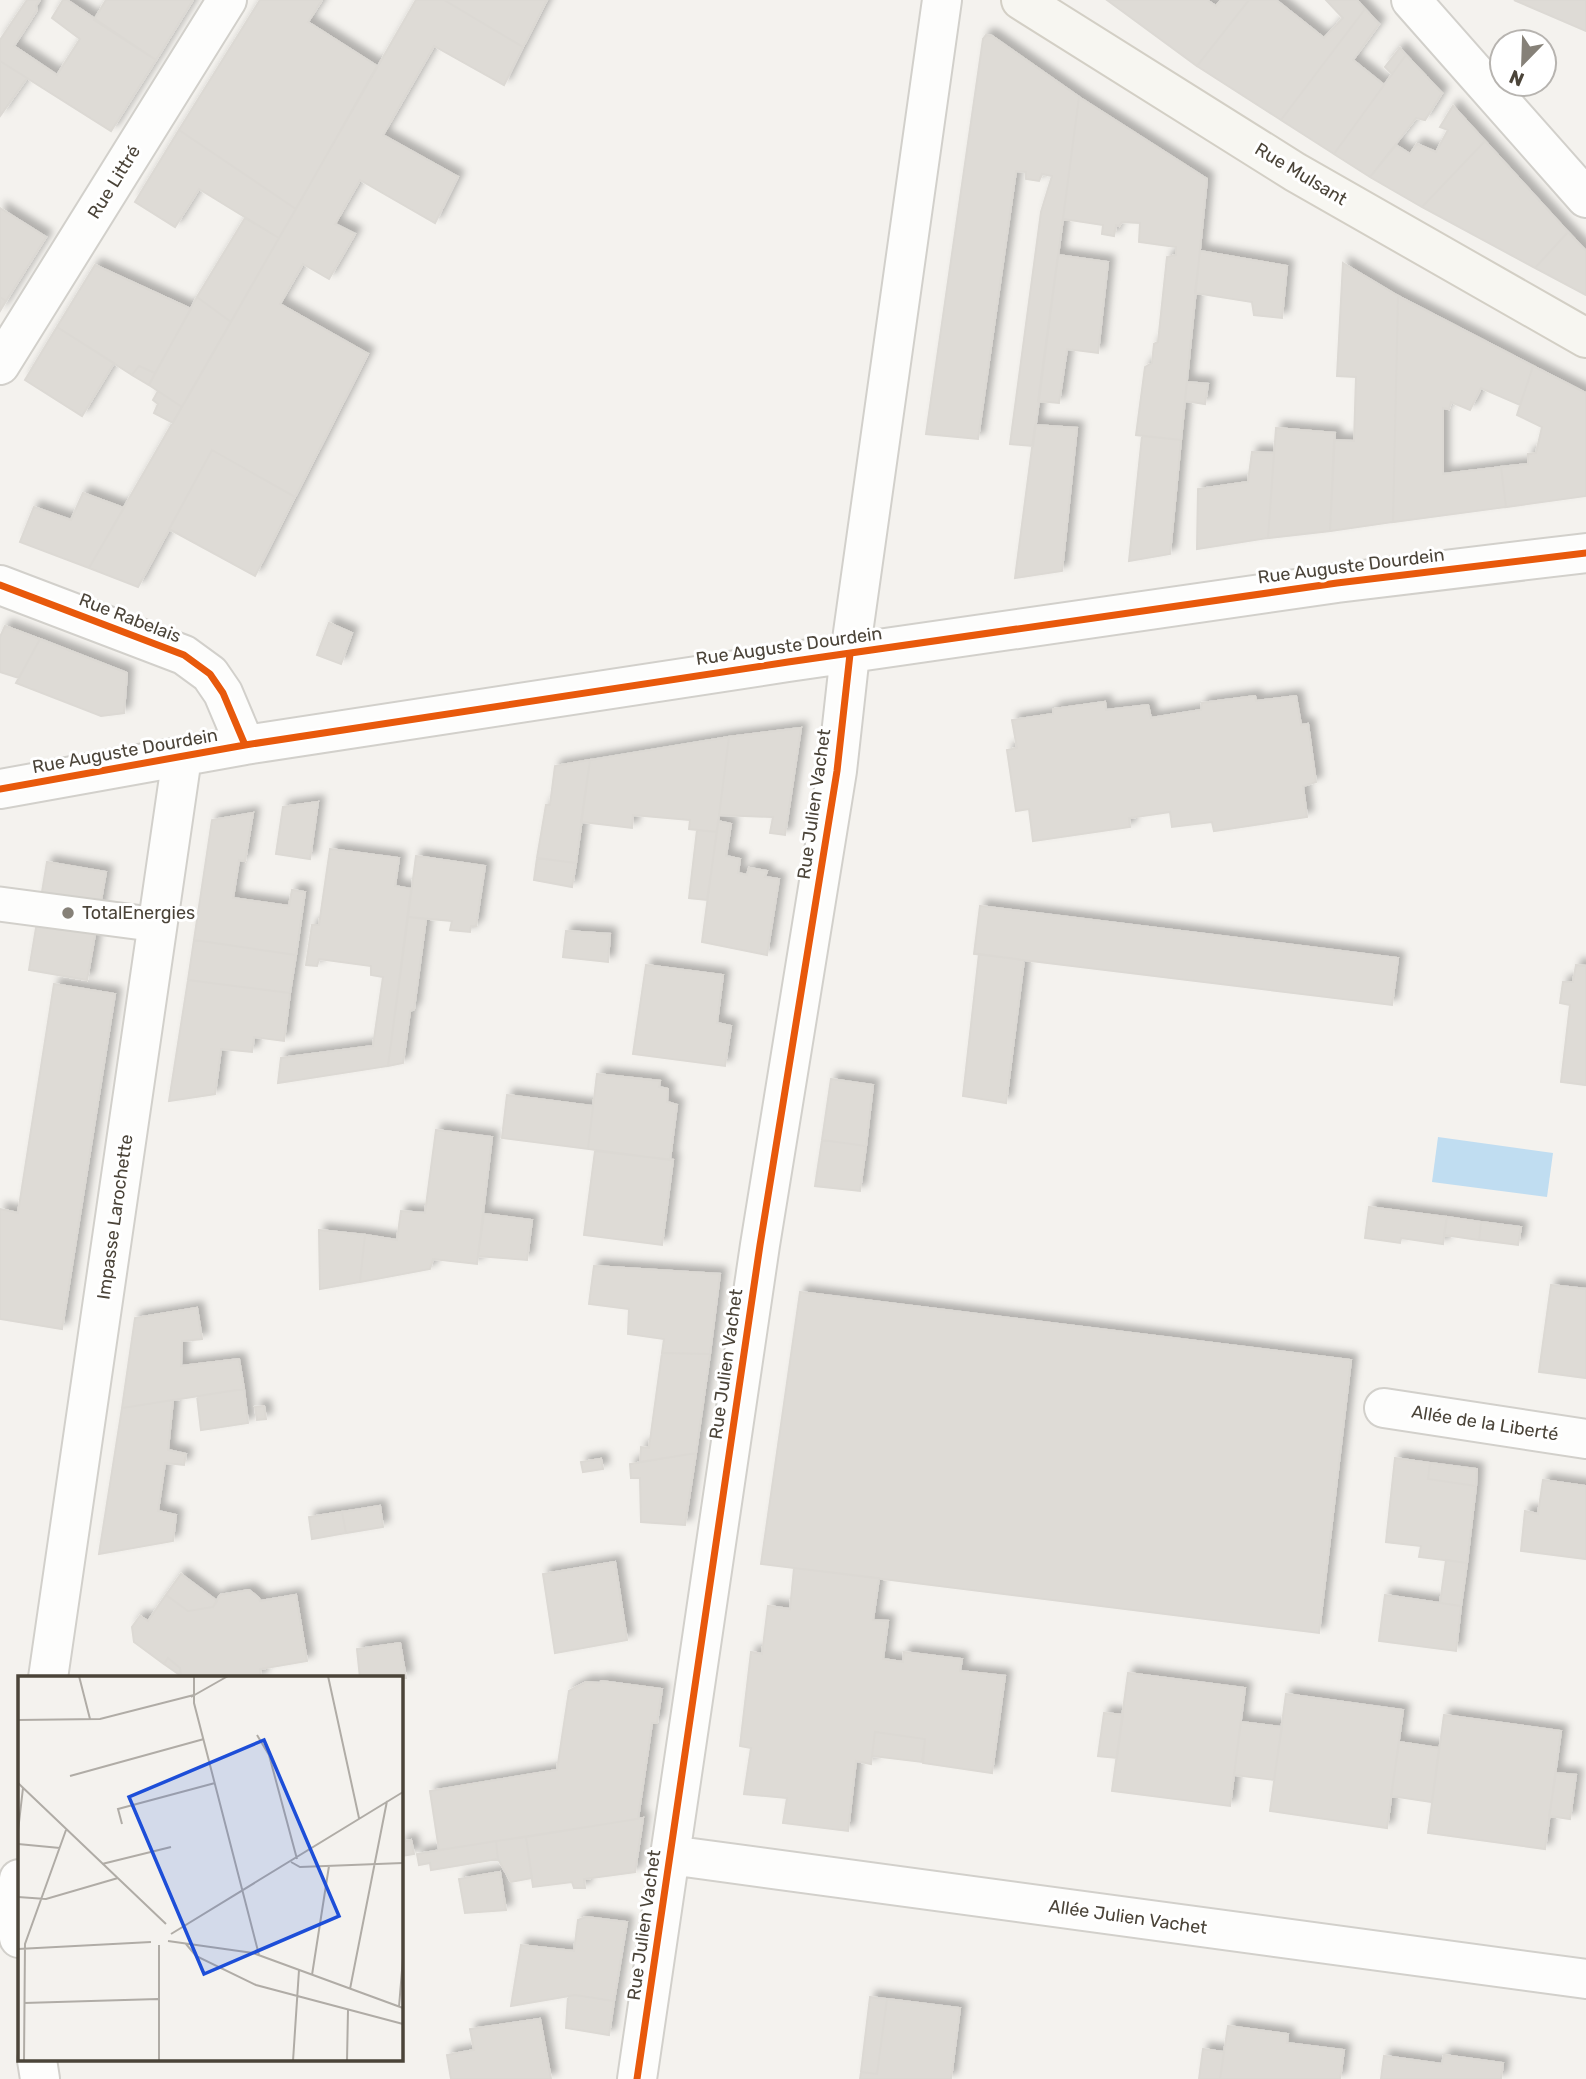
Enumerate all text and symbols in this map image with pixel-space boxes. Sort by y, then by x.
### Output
north arrow [1488,28,1558,98]
text: N [1506,65,1527,91]
street label: Rue Mulsant [1251,138,1351,210]
street label: Rue Littré [83,141,145,223]
street label: Rue Auguste Dourdein [1256,544,1446,588]
street label: Rue Rabelais [76,588,184,648]
street label: Rue Auguste Dourdein [694,622,884,670]
street label: Rue Auguste Dourdein [31,724,219,778]
street label: Rue Julien Vachet [793,727,835,881]
place label: TotalEnergies [82,902,195,924]
marker: TotalEnergies [60,905,76,921]
street label: Impasse Larochette [93,1133,137,1301]
street label: Rue Julien Vachet [705,1287,747,1441]
street label: Allée de la Liberté [1410,1401,1560,1445]
inset map [18,1676,402,2062]
street label: Rue Julien Vachet [623,1848,665,2002]
street label: Allée Julien Vachet [1047,1895,1209,1939]

